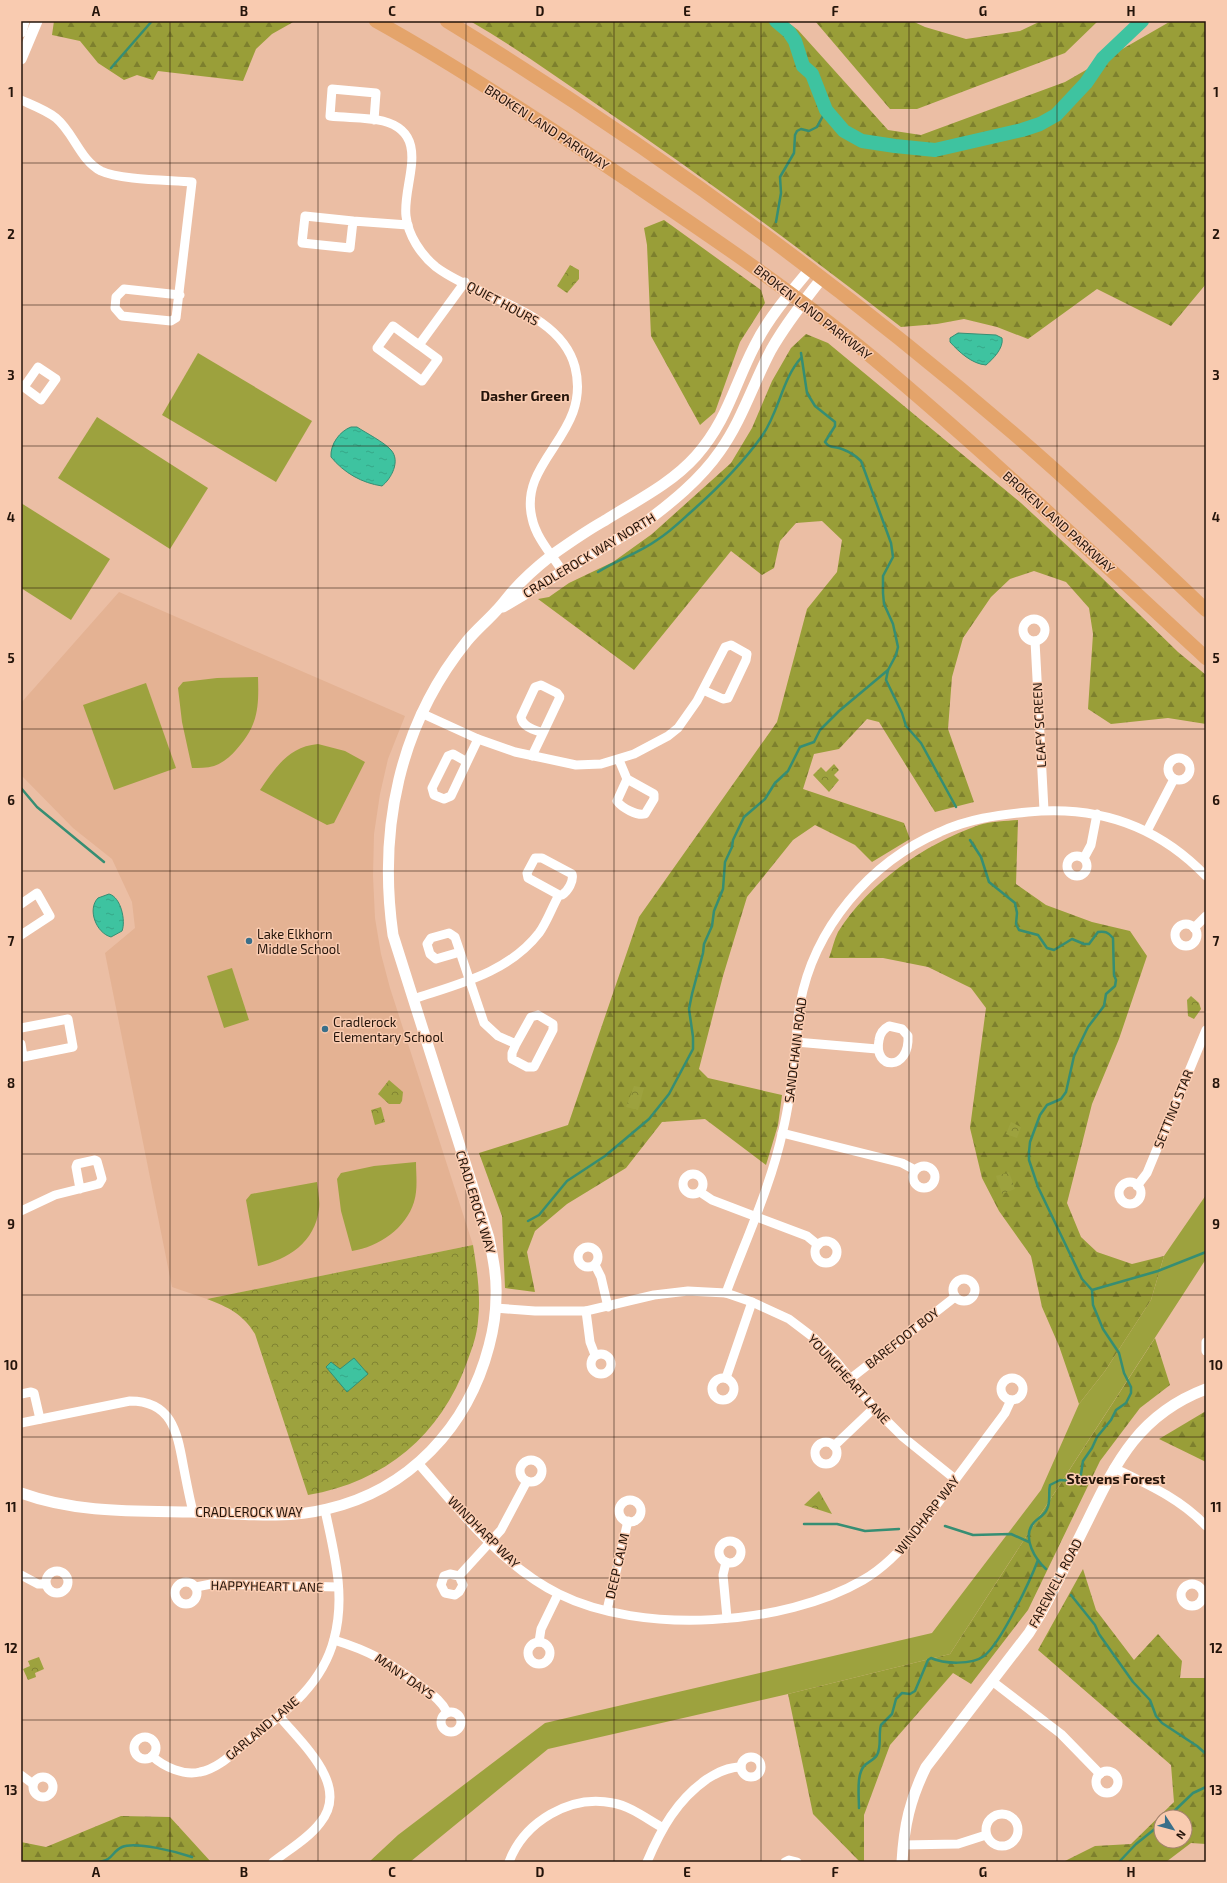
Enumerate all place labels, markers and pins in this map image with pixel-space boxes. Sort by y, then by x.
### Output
place label: Lake Elkhorn Middle School [257,926,340,957]
marker: Lake Elkhorn Middle School [244,936,254,946]
place label: Cradlerock Elementary School [333,1014,444,1045]
marker: Cradlerock Elementary School [320,1024,330,1034]

